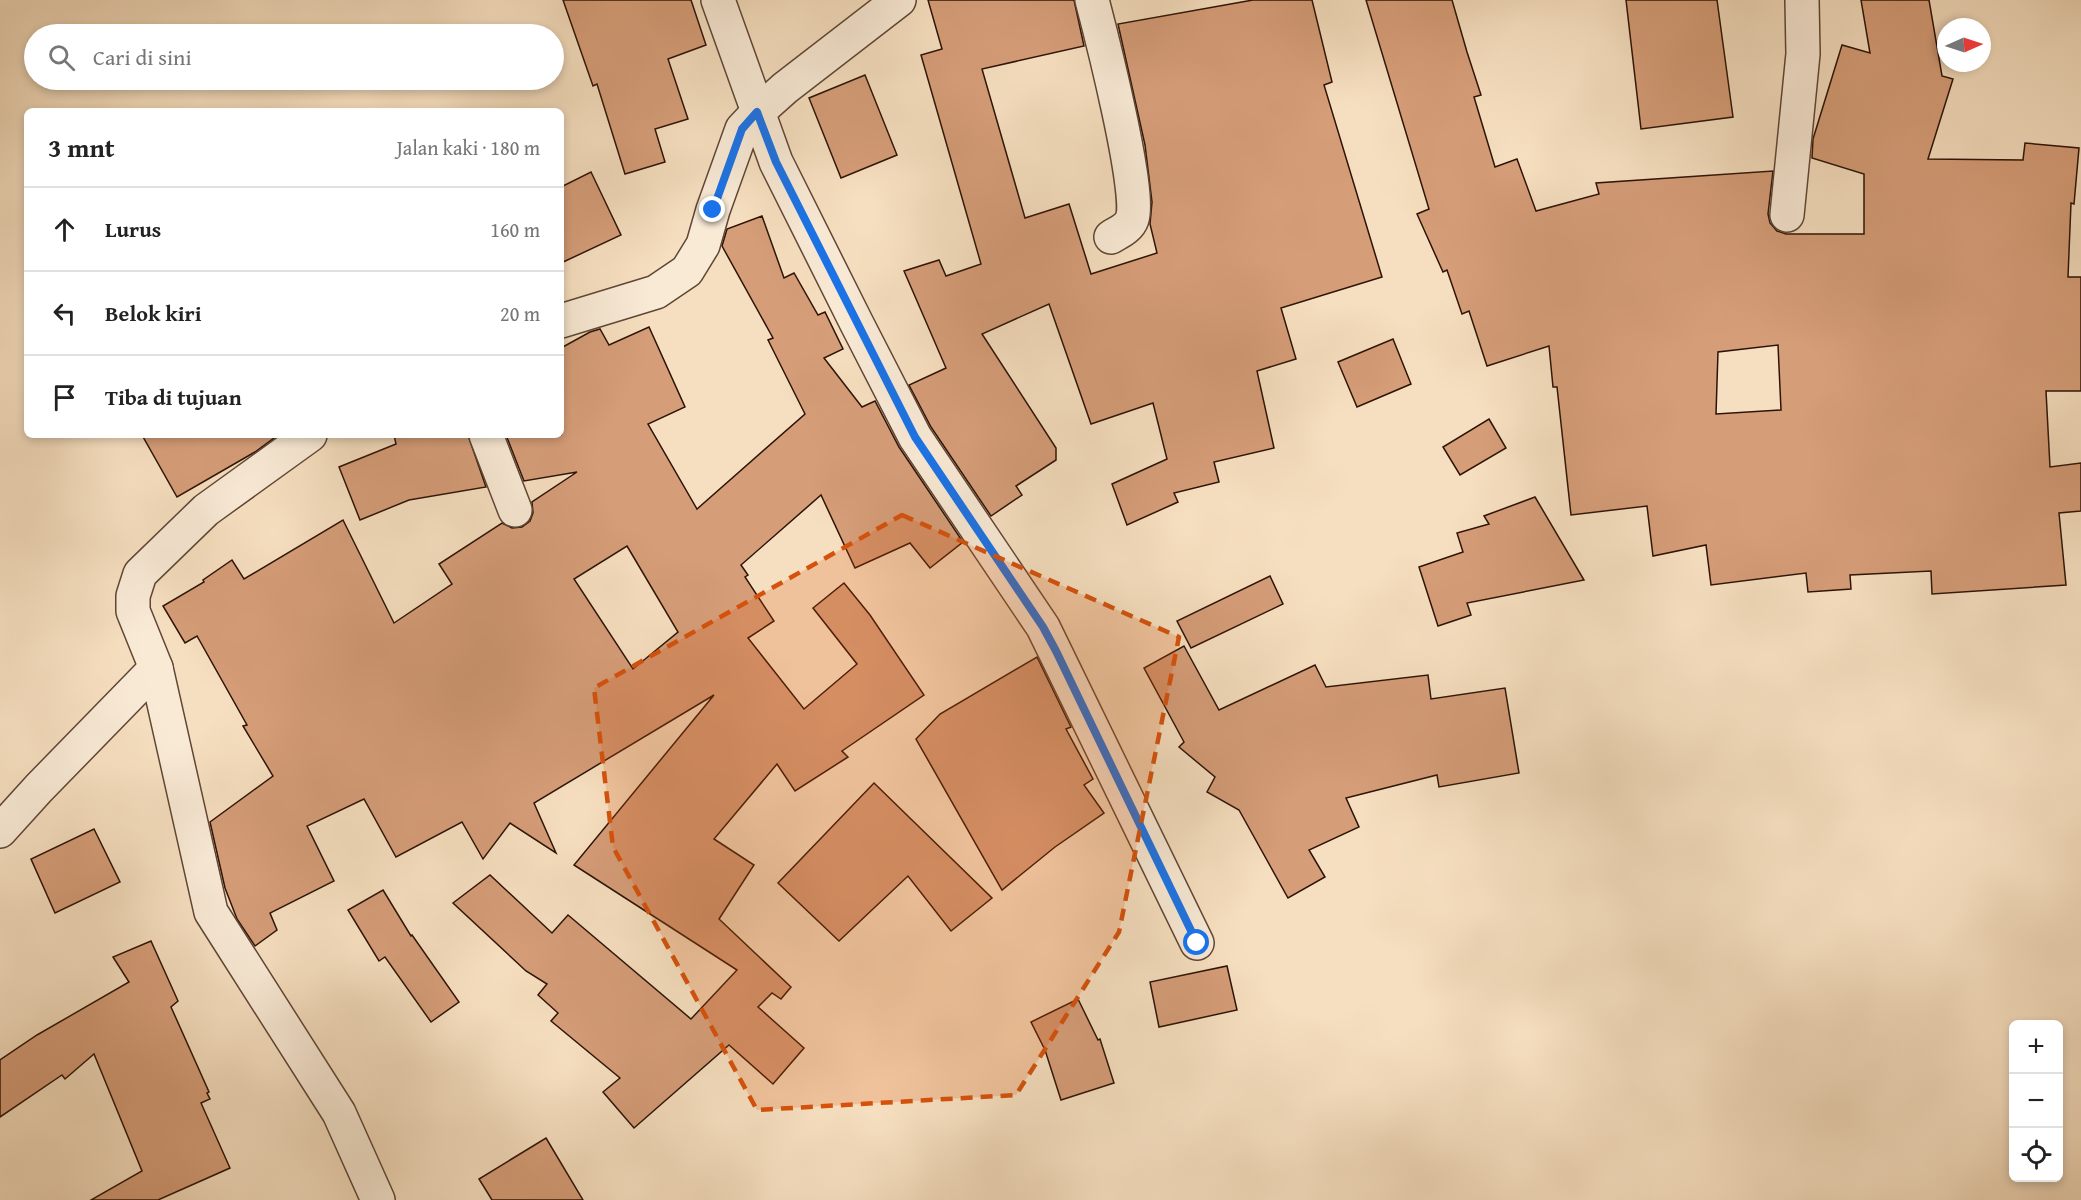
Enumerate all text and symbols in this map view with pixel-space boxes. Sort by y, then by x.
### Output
north arrow [1937,18,1991,72]
search box [24,24,564,90]
icon: search [45,41,78,74]
text: Cari di sini [93,41,192,73]
text: 3 mnt [48,128,115,167]
text: Jalan kaki · 180 m [396,133,540,162]
route end [699,196,725,222]
icon: ahead [48,213,81,246]
text: Lurus [105,213,161,245]
text: 160 m [490,215,540,244]
icon: left [48,297,81,330]
text: Belok kiri [105,297,202,329]
text: 20 m [500,299,540,328]
icon: arrive [48,381,81,414]
text: Tiba di tujuan [105,381,242,413]
route start [1183,929,1209,955]
map controls [2009,1020,2063,1182]
button: + [2009,1020,2063,1074]
button: − [2009,1074,2063,1128]
button: locate [2009,1128,2063,1182]

